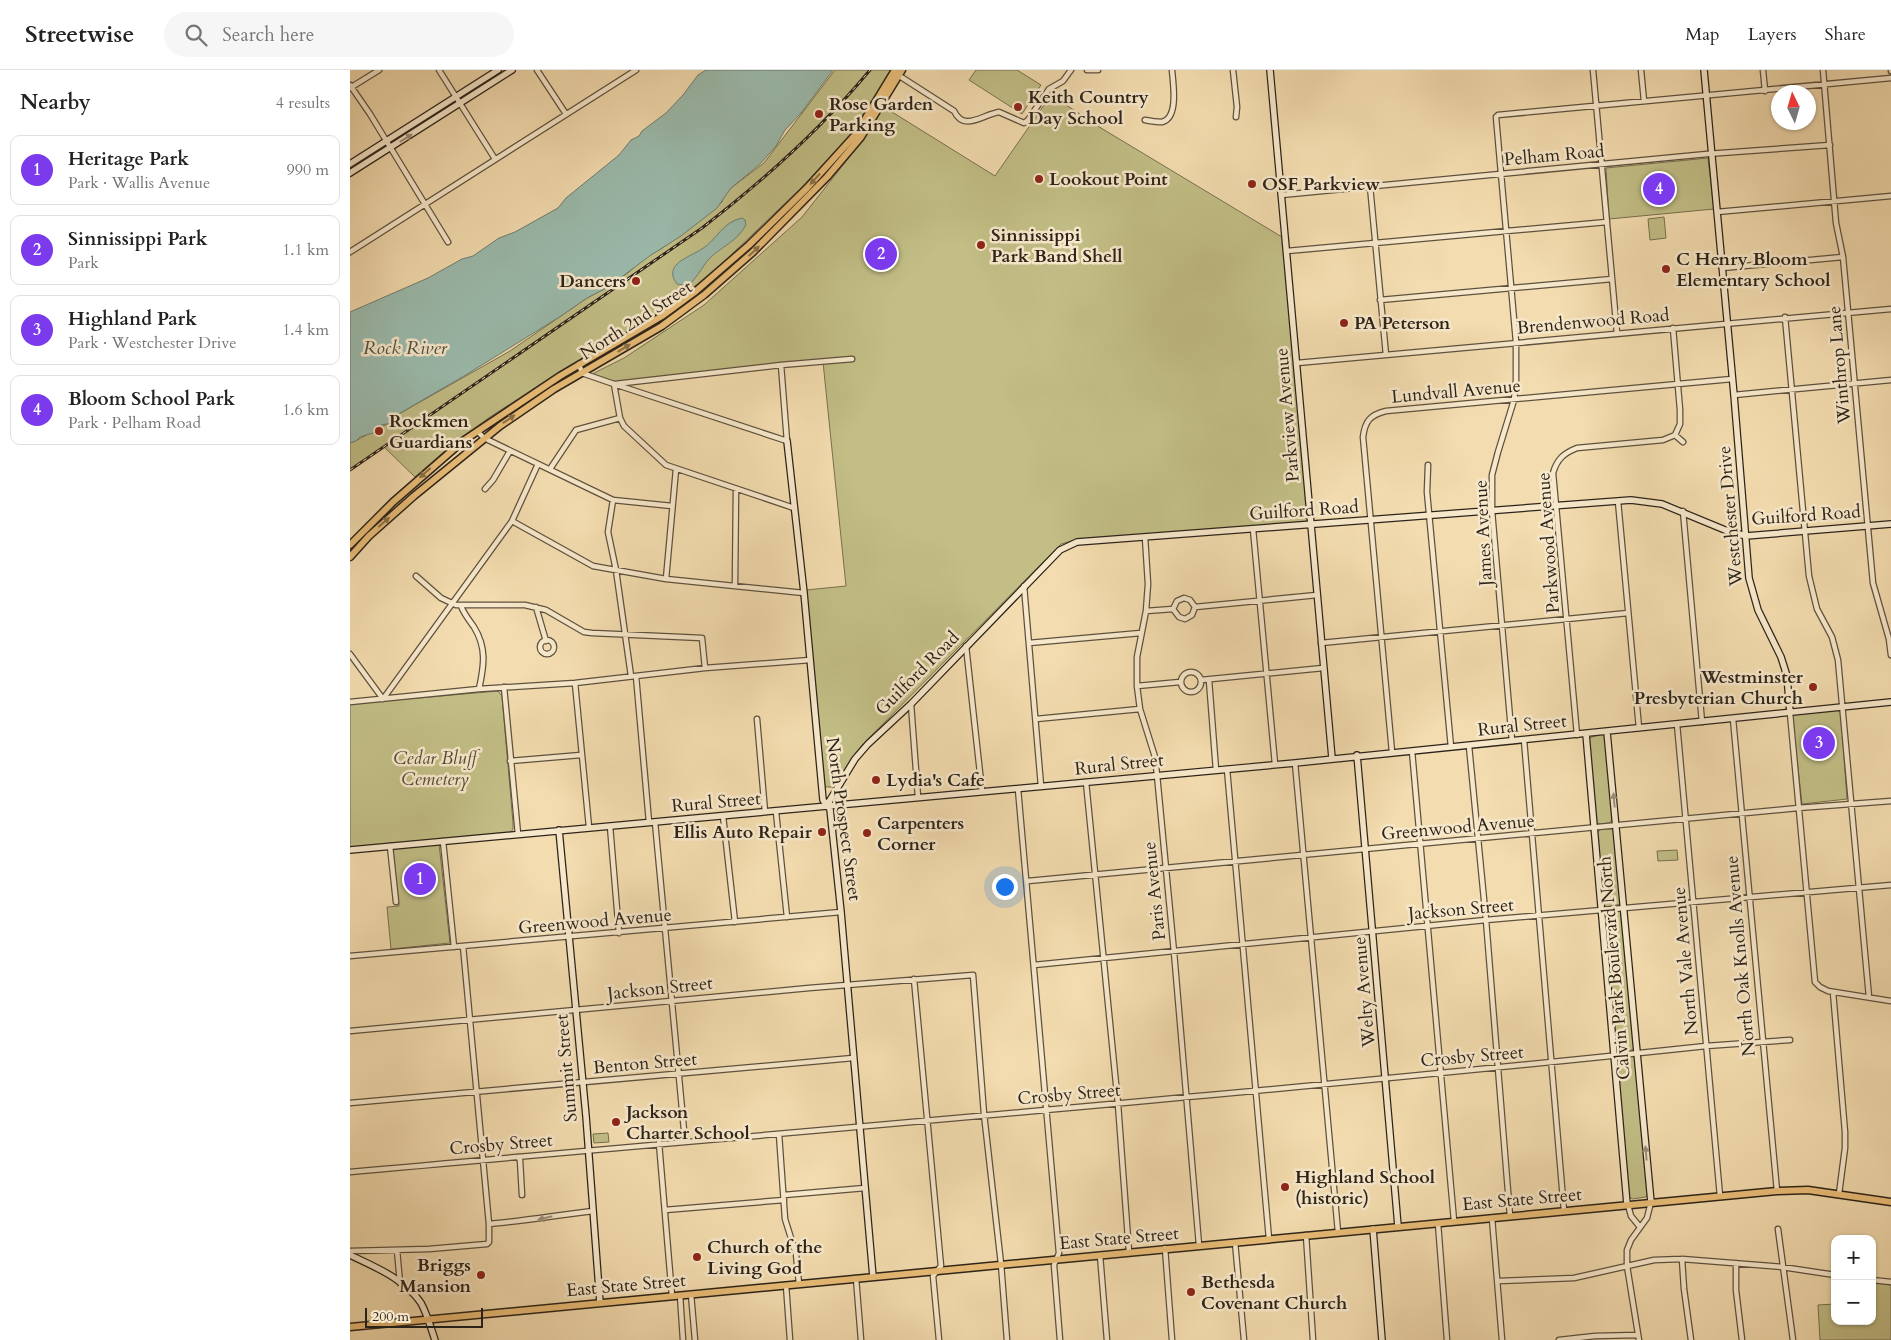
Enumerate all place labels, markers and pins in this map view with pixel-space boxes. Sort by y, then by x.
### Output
place label: Keith Country Day School [1028,85,1150,131]
place label: Rose Garden Parking [829,92,934,138]
marker: Keith Country Day School [1012,101,1024,113]
marker: Rose Garden Parking [813,108,825,120]
place label: Lookout Point [1049,167,1168,192]
pin: 4 [1643,170,1675,208]
place label: OSF Parkview [1262,172,1380,197]
marker: Lookout Point [1033,173,1045,185]
marker: OSF Parkview [1246,178,1258,190]
place label: Sinnissippi Park Band Shell [991,223,1123,269]
pin: 2 [865,235,897,273]
marker: Sinnissippi Park Band Shell [975,239,987,251]
place label: C Henry Bloom Elementary School [1676,247,1830,293]
marker: C Henry Bloom Elementary School [1660,263,1672,275]
place label: Dancers [559,269,626,294]
marker: Dancers [630,275,642,287]
place label: PA Peterson [1354,311,1451,336]
marker: PA Peterson [1338,317,1350,329]
place label: Rockmen Guardians [389,409,472,455]
marker: Rockmen Guardians [373,425,385,437]
place label: Westminster Presbyterian Church [1634,665,1804,711]
marker: Westminster Presbyterian Church [1807,681,1819,693]
pin: 3 [1803,724,1835,762]
place label: Lydia's Cafe [886,768,985,793]
marker: Lydia's Cafe [870,774,882,786]
place label: Carpenters Corner [877,811,964,857]
place label: Ellis Auto Repair [673,820,813,845]
marker: Ellis Auto Repair [816,826,828,838]
marker: Carpenters Corner [861,827,873,839]
pin: 1 [404,860,436,898]
place label: Jackson Charter School [623,1100,750,1146]
marker: Jackson Charter School [610,1116,622,1128]
place label: Highland School (historic) [1295,1165,1435,1211]
marker: Highland School (historic) [1279,1181,1291,1193]
place label: Church of the Living God [707,1235,822,1281]
marker: Church of the Living God [691,1251,703,1263]
place label: Briggs Mansion [399,1253,471,1299]
marker: Briggs Mansion [475,1269,487,1281]
place label: Bethesda Covenant Church [1201,1270,1347,1316]
marker: Bethesda Covenant Church [1185,1286,1197,1298]

